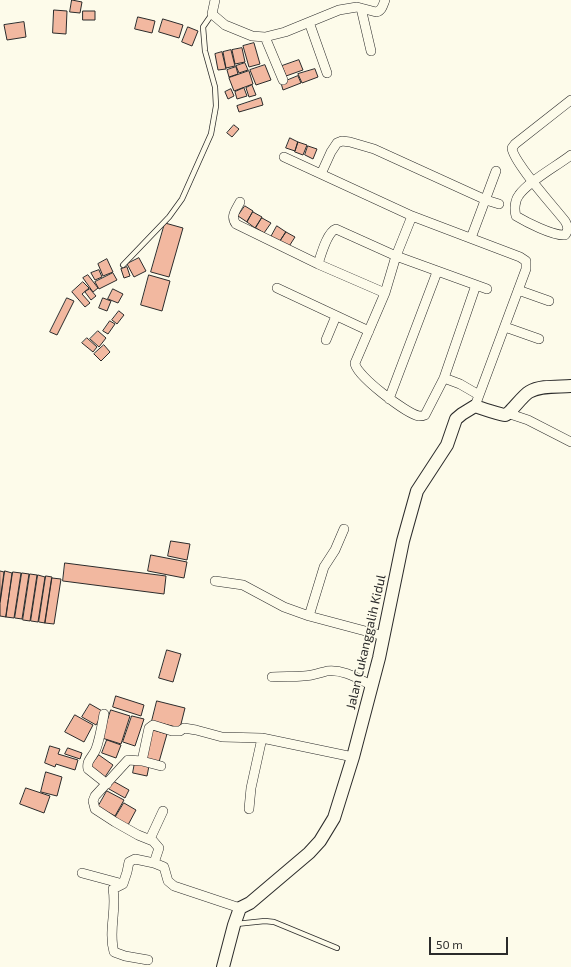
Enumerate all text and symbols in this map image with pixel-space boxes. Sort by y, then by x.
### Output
street label: Jalan Cukanggalih Kidul [343,573,389,711]
scale bar [431,929,510,955]
text: 50 m [436,937,463,951]

